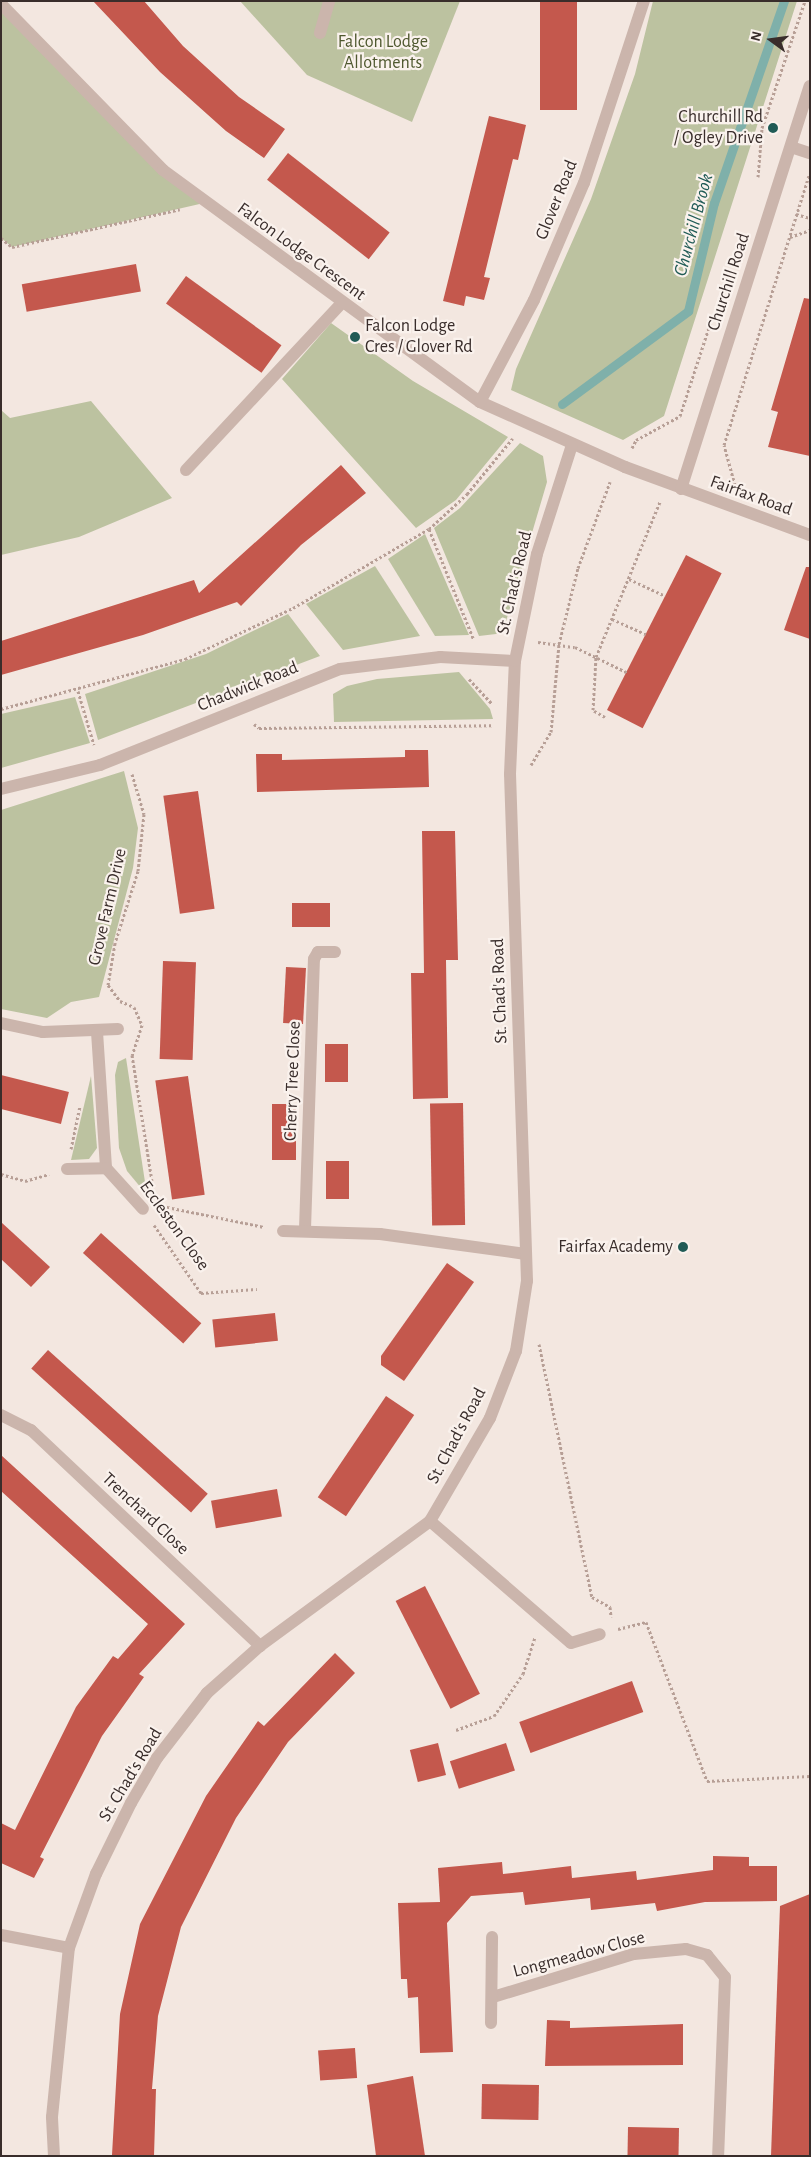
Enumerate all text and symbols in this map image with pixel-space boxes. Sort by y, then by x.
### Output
north arrow [746,15,796,65]
text: N [748,30,764,43]
park label: Falcon Lodge Allotments [338,32,428,74]
place label: Churchill Rd / Ogley Drive [674,107,763,150]
marker: Churchill Rd / Ogley Drive [767,122,779,134]
street label: Glover Road [531,157,583,243]
water label: Churchill Brook [669,171,719,279]
street label: Falcon Lodge Crescent [233,198,369,306]
street label: Churchill Road [703,230,755,334]
place label: Falcon Lodge Cres / Glover Rd [365,316,473,358]
marker: Falcon Lodge Cres / Glover Rd [349,331,361,343]
street label: Fairfax Road [707,471,795,521]
street label: St. Chad's Road [493,529,537,637]
street label: Chadwick Road [194,657,302,717]
street label: Grove Farm Drive [84,846,132,968]
street label: St. Chad's Road [487,938,513,1044]
street label: Cherry Tree Close [280,1021,306,1141]
street label: Eccleston Close [134,1177,214,1275]
place label: Fairfax Academy [558,1236,673,1258]
marker: Fairfax Academy [677,1241,689,1253]
street label: St. Chad's Road [423,1384,491,1488]
street label: Trenchard Close [97,1468,193,1560]
street label: St. Chad's Road [95,1724,167,1826]
street label: Longmeadow Close [511,1927,647,1983]

